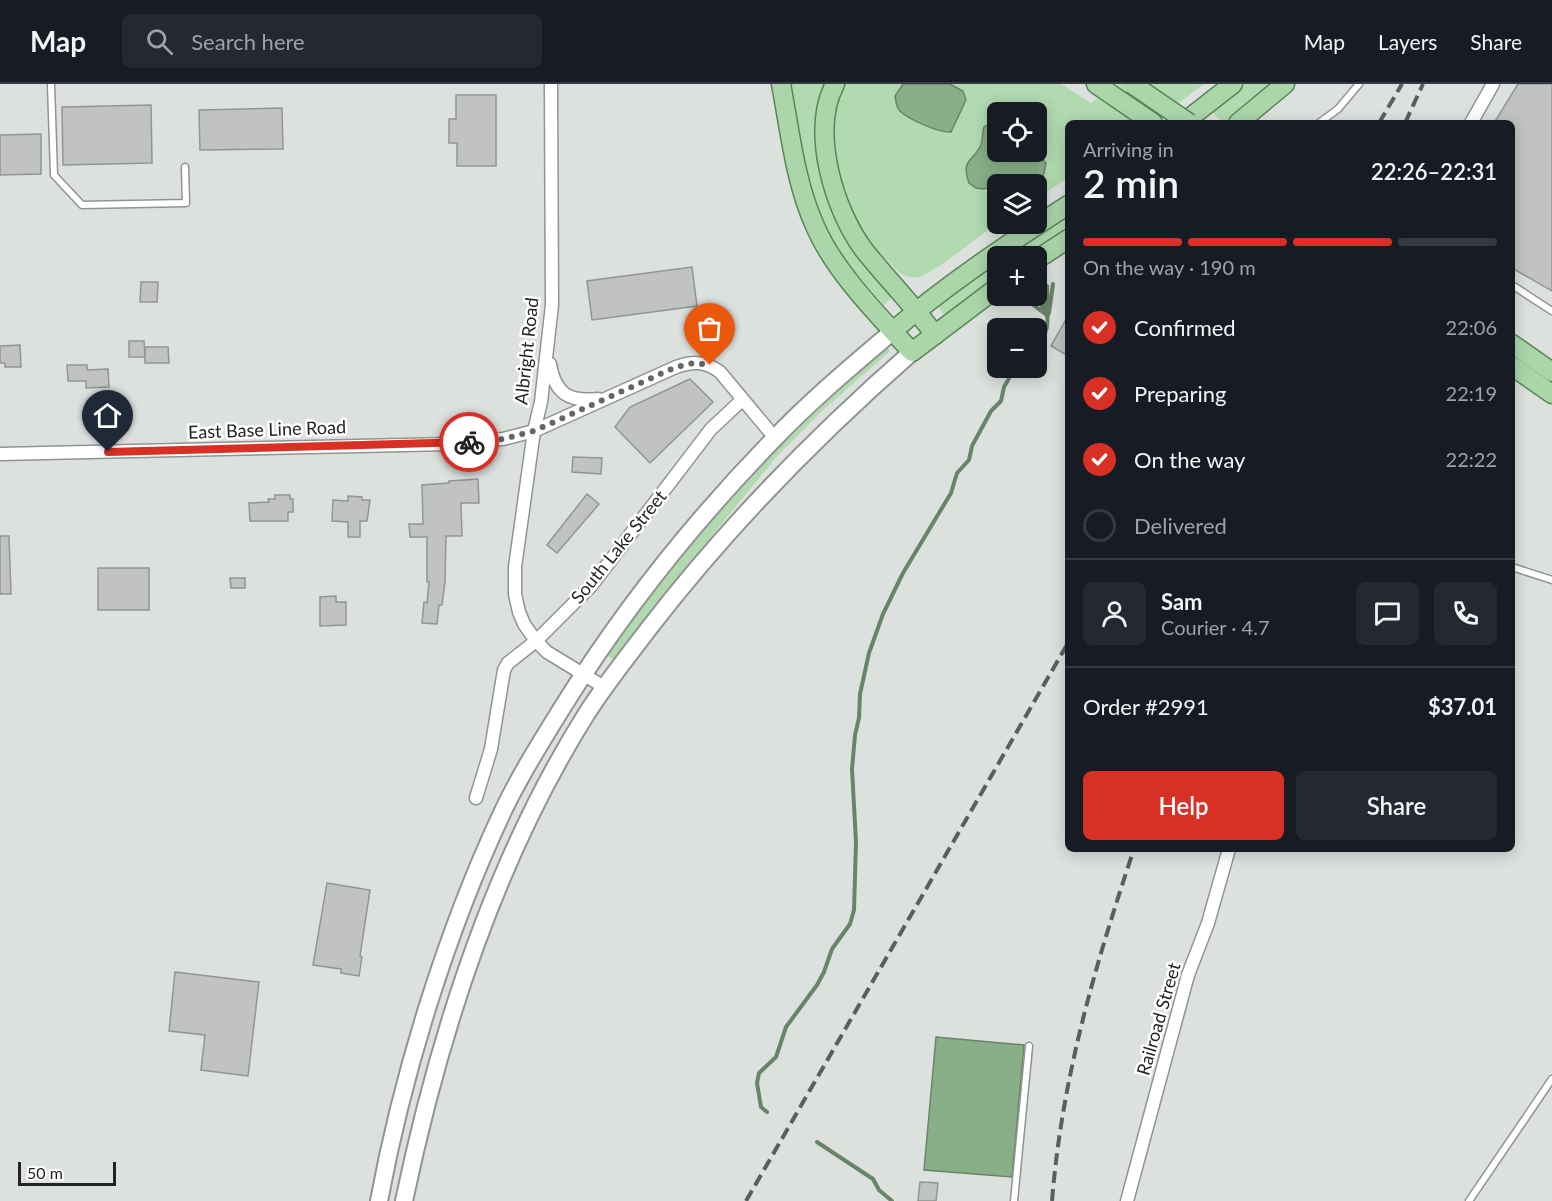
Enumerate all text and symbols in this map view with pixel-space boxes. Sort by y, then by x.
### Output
search box [122,14,542,68]
text: Map [30,24,86,58]
icon: search [143,25,176,58]
text: Search here [191,28,305,55]
text: Map [1304,29,1345,54]
text: Layers [1378,29,1437,54]
text: Share [1470,29,1522,54]
map controls [987,102,1047,378]
button: locate [987,102,1047,162]
text: Arriving in [1083,137,1174,161]
text: 22:26–22:31 [1371,158,1497,185]
text: 2 min [1083,160,1179,206]
button: layers [987,174,1047,234]
button: + [987,246,1047,306]
text: On the way · 190 m [1083,255,1256,279]
street label: Albright Road [509,296,543,406]
pin [684,303,735,365]
icon: check [1083,311,1116,344]
icon: bag [693,312,726,345]
text: Confirmed [1134,314,1236,341]
text: 22:06 [1446,315,1497,339]
button: − [987,318,1047,378]
icon: check [1083,377,1116,410]
text: Preparing [1134,380,1226,407]
text: 22:19 [1446,381,1497,405]
pin [82,390,133,452]
icon: home [91,399,124,432]
courier [439,412,499,472]
street label: East Base Line Road [188,415,346,443]
icon: bike [453,426,486,459]
icon: check [1083,443,1116,476]
text: On the way [1134,446,1245,473]
text: 22:22 [1446,447,1497,471]
street label: South Lake Street [566,485,671,607]
text: Delivered [1134,512,1227,539]
button: person [1083,582,1146,645]
button: chat [1356,582,1419,645]
button: phone [1434,582,1497,645]
text: Sam [1161,588,1203,615]
text: Courier · 4.7 [1161,615,1270,639]
text: Order #2991 [1083,693,1209,720]
text: $37.01 [1428,693,1497,720]
button: Help [1083,771,1284,840]
button: Share [1296,771,1497,840]
street label: Railroad Street [1131,959,1185,1078]
scale bar [18,1159,116,1186]
text: 50 m [27,1163,63,1182]

